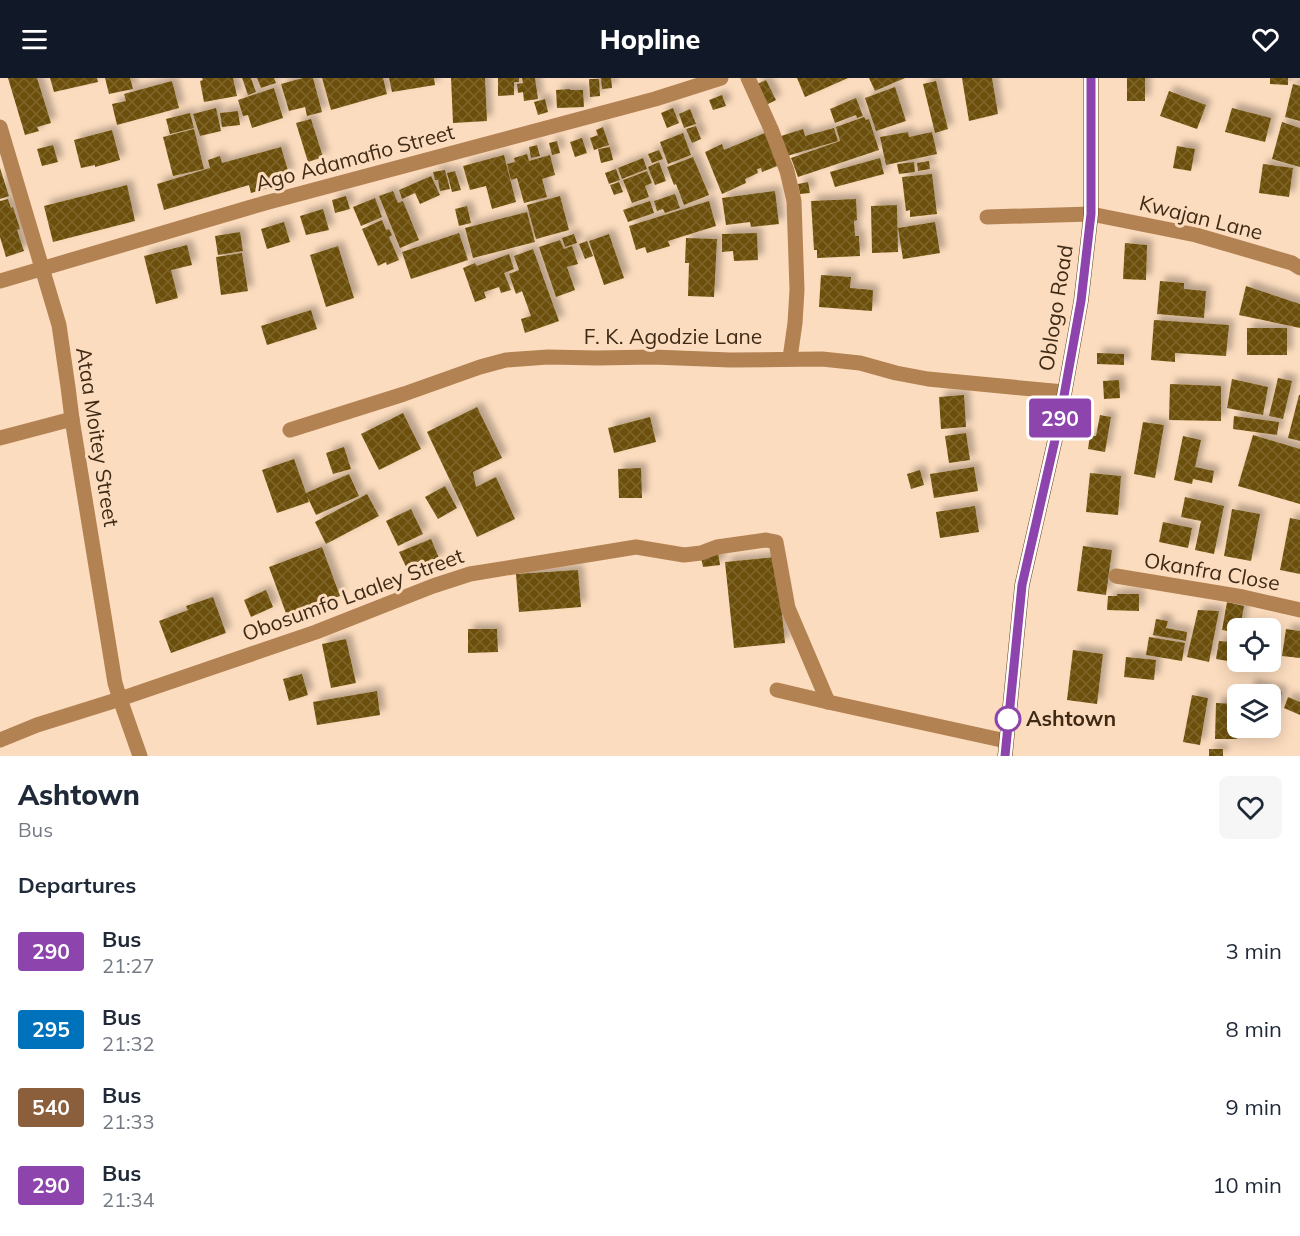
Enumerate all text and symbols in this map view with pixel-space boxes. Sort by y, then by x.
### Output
text: Hopline [600,22,700,56]
icon: menu [18,23,51,56]
icon: heart [1249,23,1282,56]
street label: Ago Adamafio Street [253,118,457,196]
street label: Kwajan Lane [1137,189,1266,245]
street label: Oblogo Road [1032,243,1078,373]
street label: F. K. Agodzie Lane [584,323,762,349]
street label: Ataa Moitey Street [71,345,125,528]
line badge: 290 [1026,398,1094,438]
text: 290 [1041,405,1079,431]
street label: Obosumfo Laaley Street [238,542,467,646]
street label: Okanfra Close [1142,546,1282,596]
map controls [1227,618,1281,738]
button: locate [1227,618,1281,672]
button: layers [1227,684,1281,738]
place label: Ashtown [1026,705,1116,731]
marker: Ashtown [995,706,1021,732]
button: heart [1219,776,1282,839]
text: Ashtown [18,777,140,812]
text: Bus [18,817,53,842]
text: Departures [18,871,136,899]
text: Bus [102,925,141,953]
text: 3 min [1226,937,1282,965]
text: 290 [32,938,70,964]
text: 21:27 [102,953,155,978]
text: Bus [102,1003,141,1031]
text: 8 min [1226,1015,1282,1043]
text: 295 [32,1016,70,1042]
text: 21:32 [102,1031,155,1056]
text: Bus [102,1081,141,1109]
text: 9 min [1226,1093,1282,1121]
text: 540 [32,1094,70,1120]
text: 21:33 [102,1109,155,1134]
text: Bus [102,1159,141,1187]
text: 10 min [1212,1171,1282,1199]
text: 290 [32,1172,70,1198]
text: 21:34 [102,1187,155,1212]

